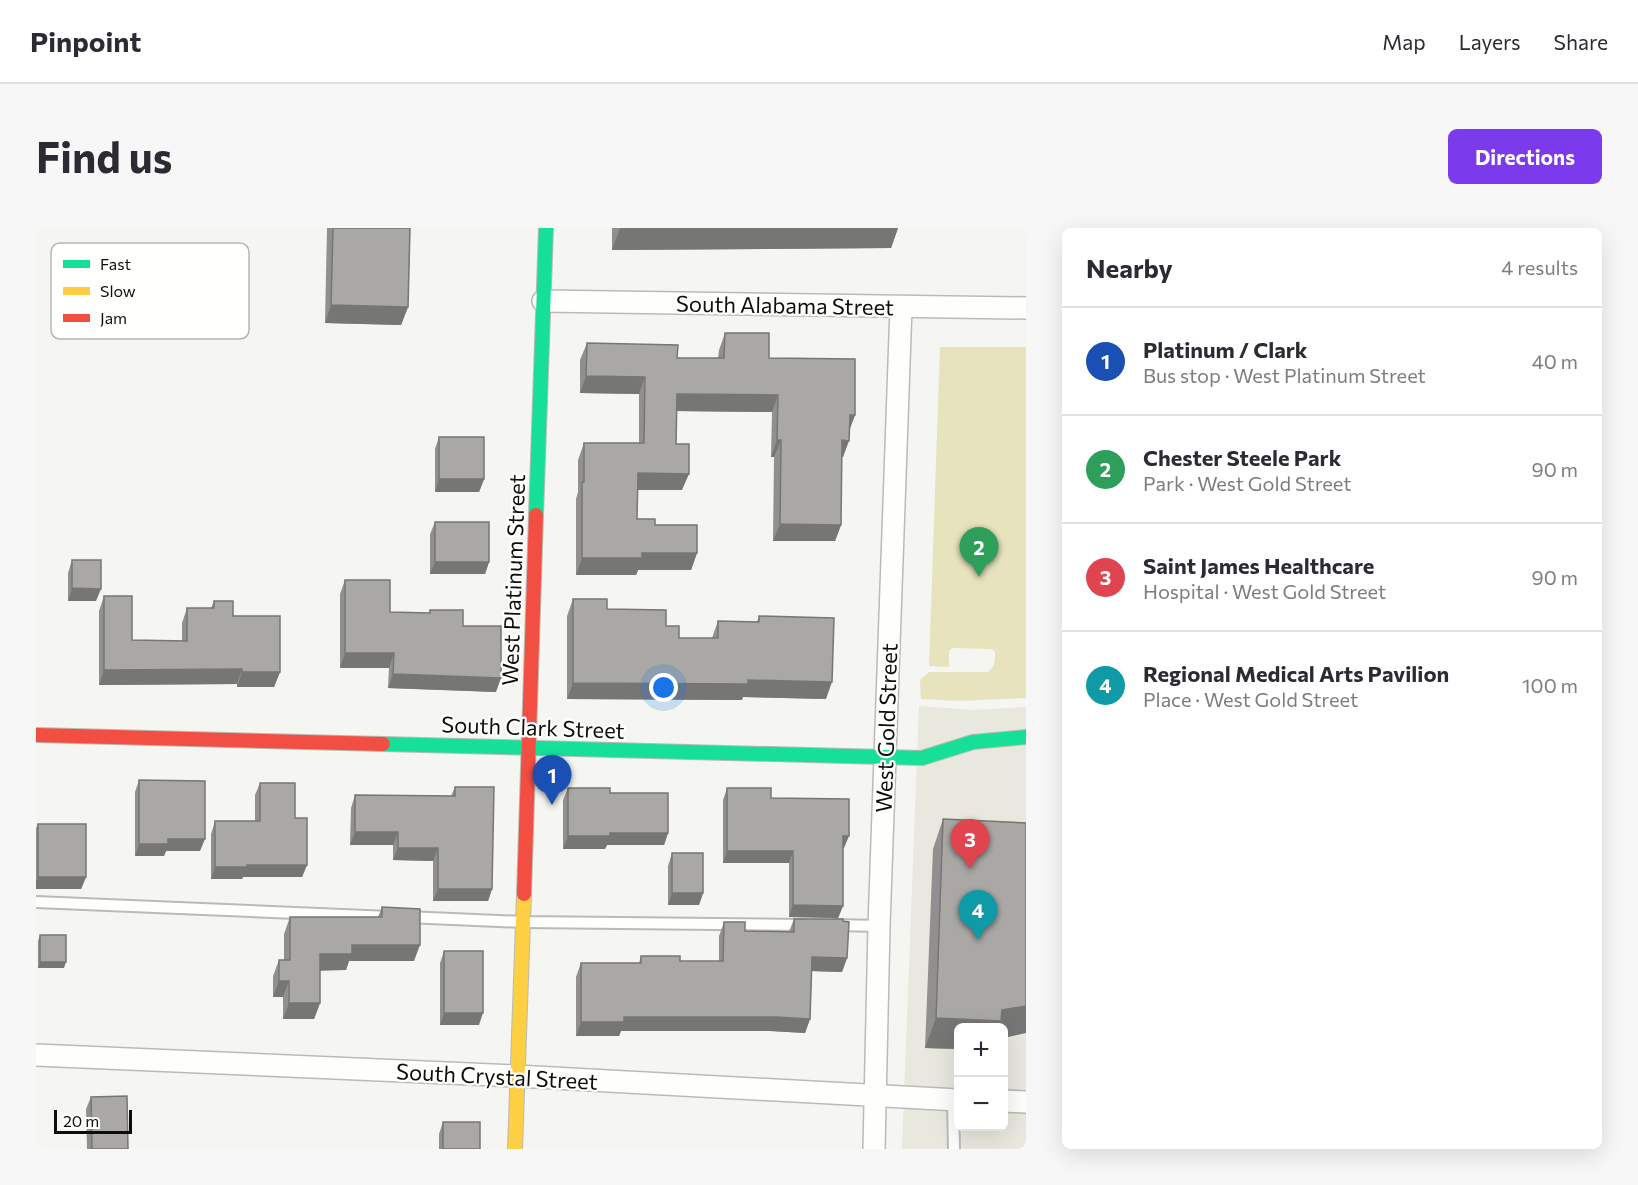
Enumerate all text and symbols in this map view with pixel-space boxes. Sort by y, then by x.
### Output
text: Pinpoint [30,24,141,58]
text: Map [1382,29,1426,54]
text: Layers [1459,29,1521,54]
text: Share [1554,29,1608,54]
button: Directions [1448,129,1602,184]
text: Find us [36,130,172,182]
legend [51,243,249,339]
text: Nearby [1086,252,1173,283]
text: Fast [100,254,131,273]
text: 4 results [1501,255,1578,279]
text: Slow [100,281,136,300]
street label: South Alabama Street [676,290,894,320]
text: Jam [100,308,127,327]
text: Platinum / Clark [1143,336,1307,363]
text: 1 [1101,349,1110,373]
text: 40 m [1532,349,1578,373]
text: Bus stop · West Platinum Street [1143,363,1426,387]
text: Chester Steele Park [1143,444,1341,471]
text: 2 [1100,457,1111,481]
text: 90 m [1532,457,1578,481]
text: Park · West Gold Street [1143,471,1351,495]
street label: West Platinum Street [496,474,530,686]
pin: 2 [960,528,998,577]
text: Saint James Healthcare [1143,552,1374,579]
text: 3 [1100,565,1111,589]
text: 90 m [1532,565,1578,589]
text: Hospital · West Gold Street [1143,579,1386,603]
street label: West Gold Street [870,643,902,813]
text: Regional Medical Arts Pavilion [1143,660,1449,687]
your location [649,673,678,702]
text: 4 [1099,673,1112,697]
text: 100 m [1522,673,1578,697]
text: Place · West Gold Street [1143,687,1358,711]
street label: South Clark Street [441,710,625,744]
pin: 1 [532,756,572,805]
pin: 3 [950,820,990,869]
pin: 4 [958,890,998,940]
map controls [954,1023,1008,1131]
button: + [954,1023,1008,1077]
street label: South Crystal Street [396,1057,598,1095]
button: − [954,1077,1008,1131]
scale bar [54,1107,132,1134]
text: 20 m [63,1111,99,1130]

